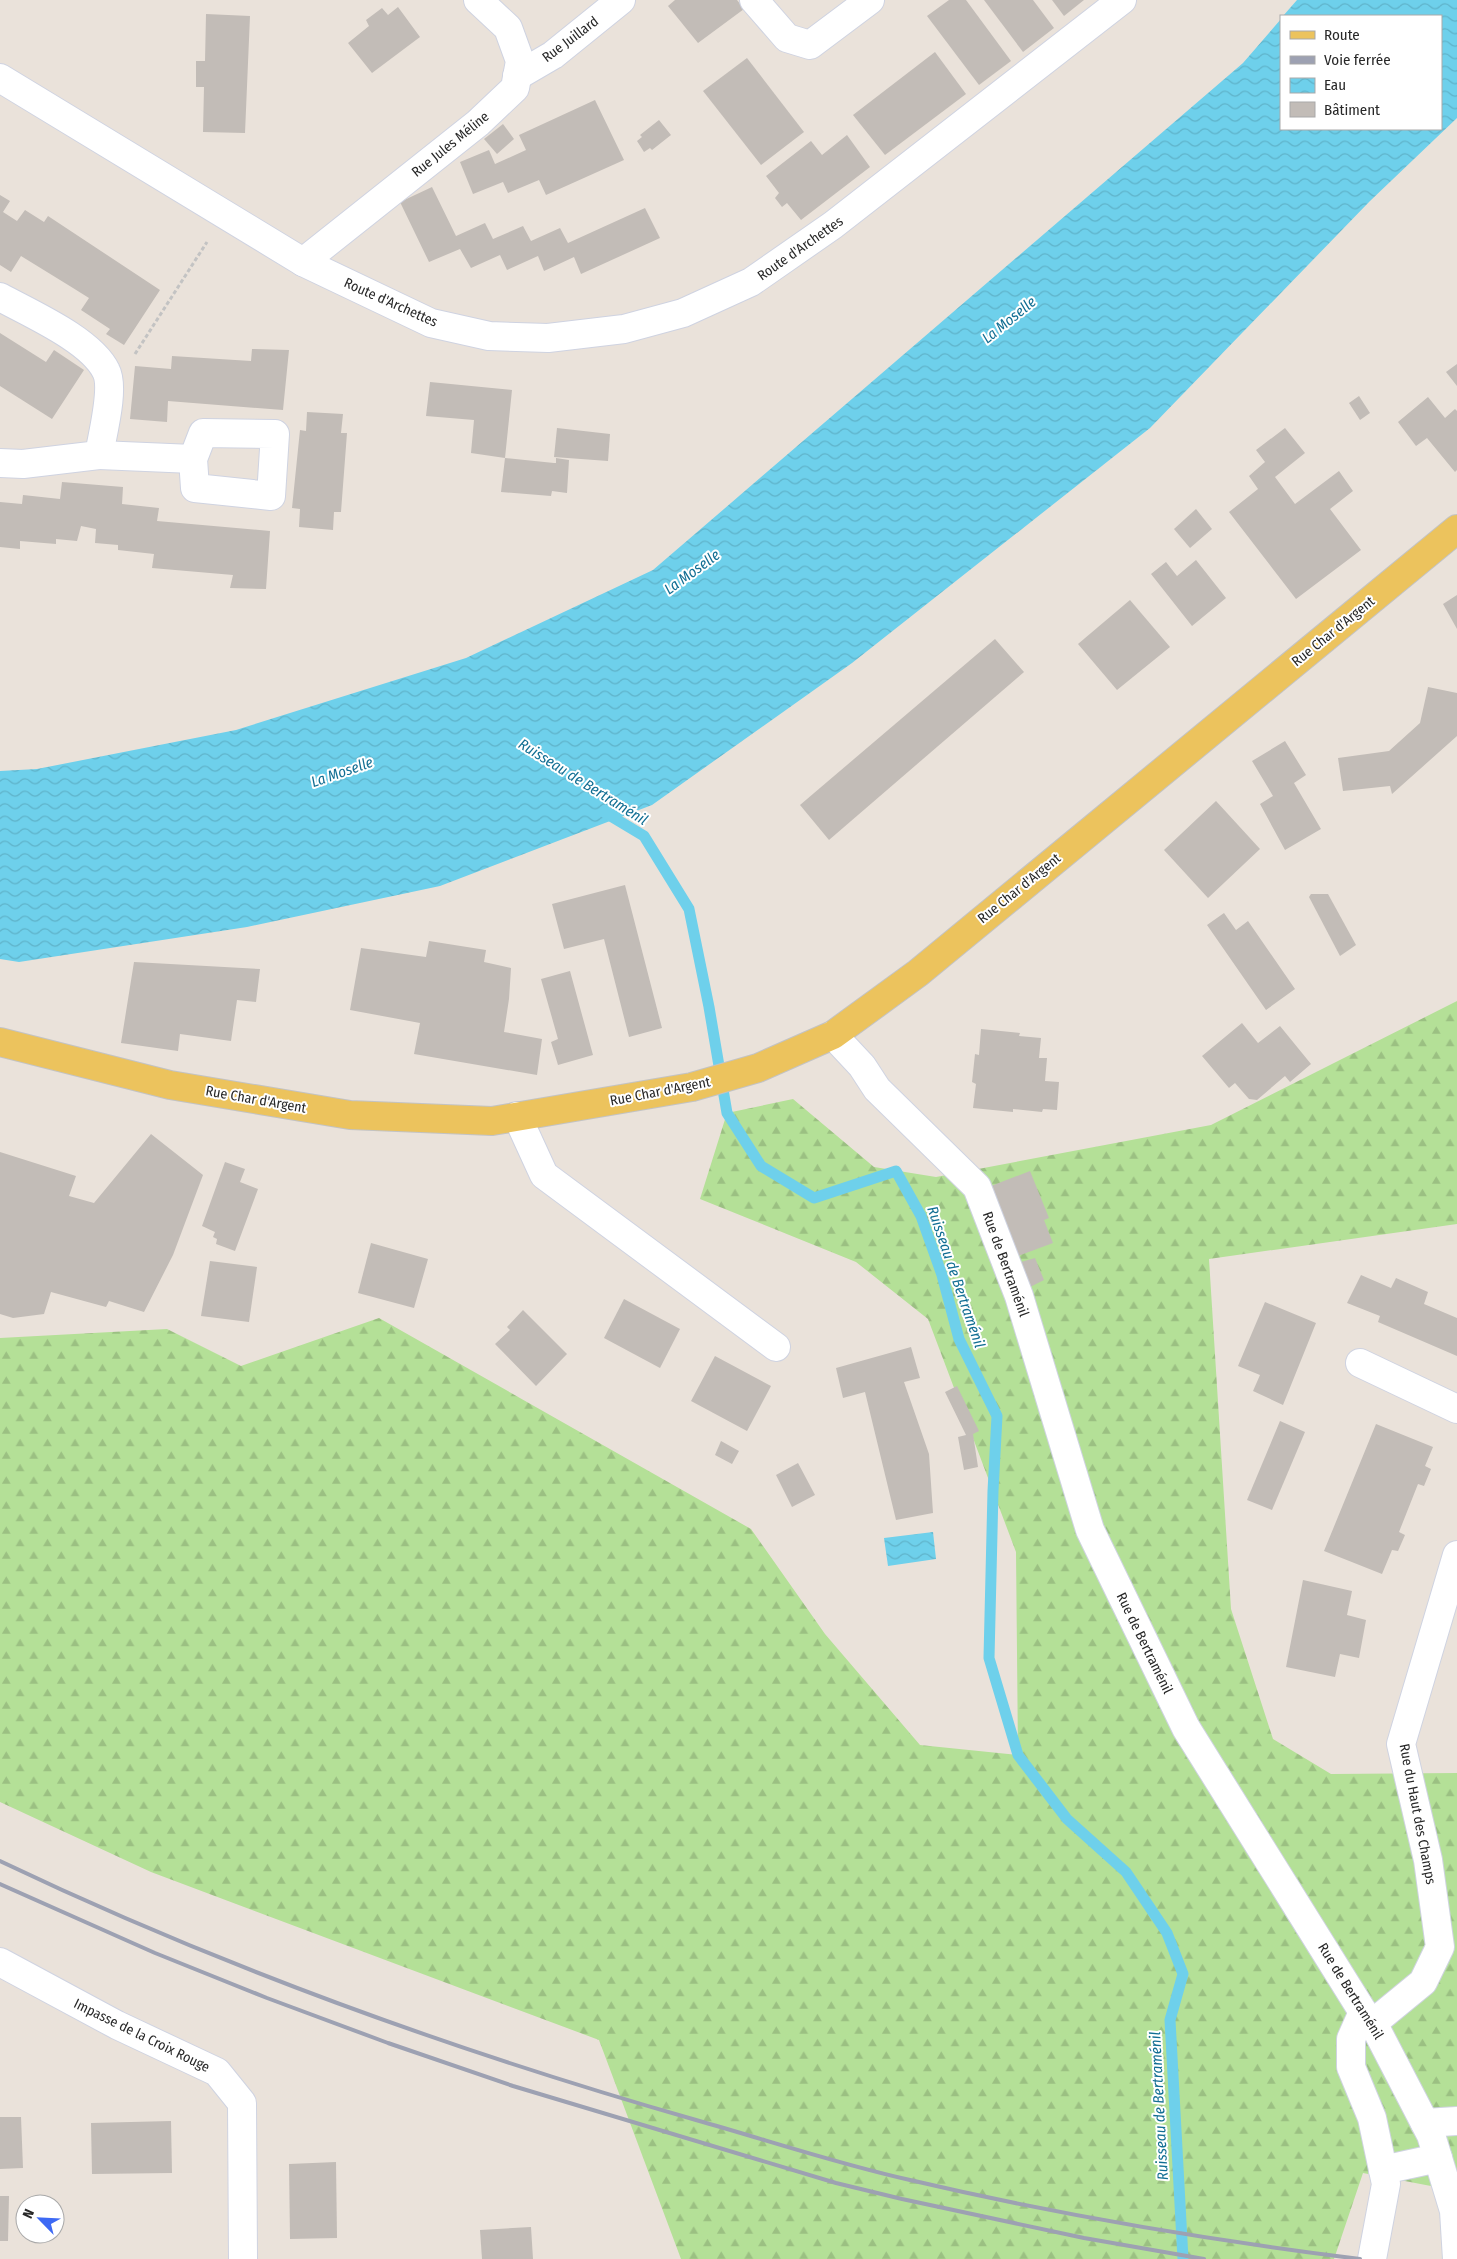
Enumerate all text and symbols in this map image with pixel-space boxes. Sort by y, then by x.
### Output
street label: Rue Juillard [539,13,602,66]
legend [1280,15,1442,130]
text: Route [1324,26,1360,44]
text: Voie ferrée [1324,51,1391,69]
text: Eau [1324,76,1346,94]
text: Bâtiment [1324,101,1380,119]
street label: Rue Jules Méline [408,108,492,181]
street label: Route d'Archettes [754,213,846,284]
street label: Route d'Archettes [341,274,440,331]
water label: La Moselle [978,293,1040,347]
water label: La Moselle [661,546,723,598]
street label: Rue Char d'Argent [1288,593,1379,670]
water label: Ruisseau de Bertraménil [515,735,651,829]
water label: La Moselle [309,753,375,791]
street label: Rue Char d'Argent [974,850,1065,927]
street label: Rue Char d'Argent [609,1073,712,1110]
street label: Rue Char d'Argent [204,1082,308,1117]
water label: Ruisseau de Bertraménil [923,1204,989,1350]
street label: Rue de Bertraménil [979,1209,1033,1319]
street label: Rue de Bertraménil [1113,1590,1177,1697]
street label: Rue du Haut des Champs [1396,1742,1439,1886]
street label: Rue de Bertraménil [1314,1940,1387,2043]
street label: Impasse de la Croix Rouge [71,1995,213,2076]
water label: Ruisseau de Bertraménil [1146,2031,1172,2181]
north arrow [15,2194,65,2244]
text: N [19,2207,38,2221]

